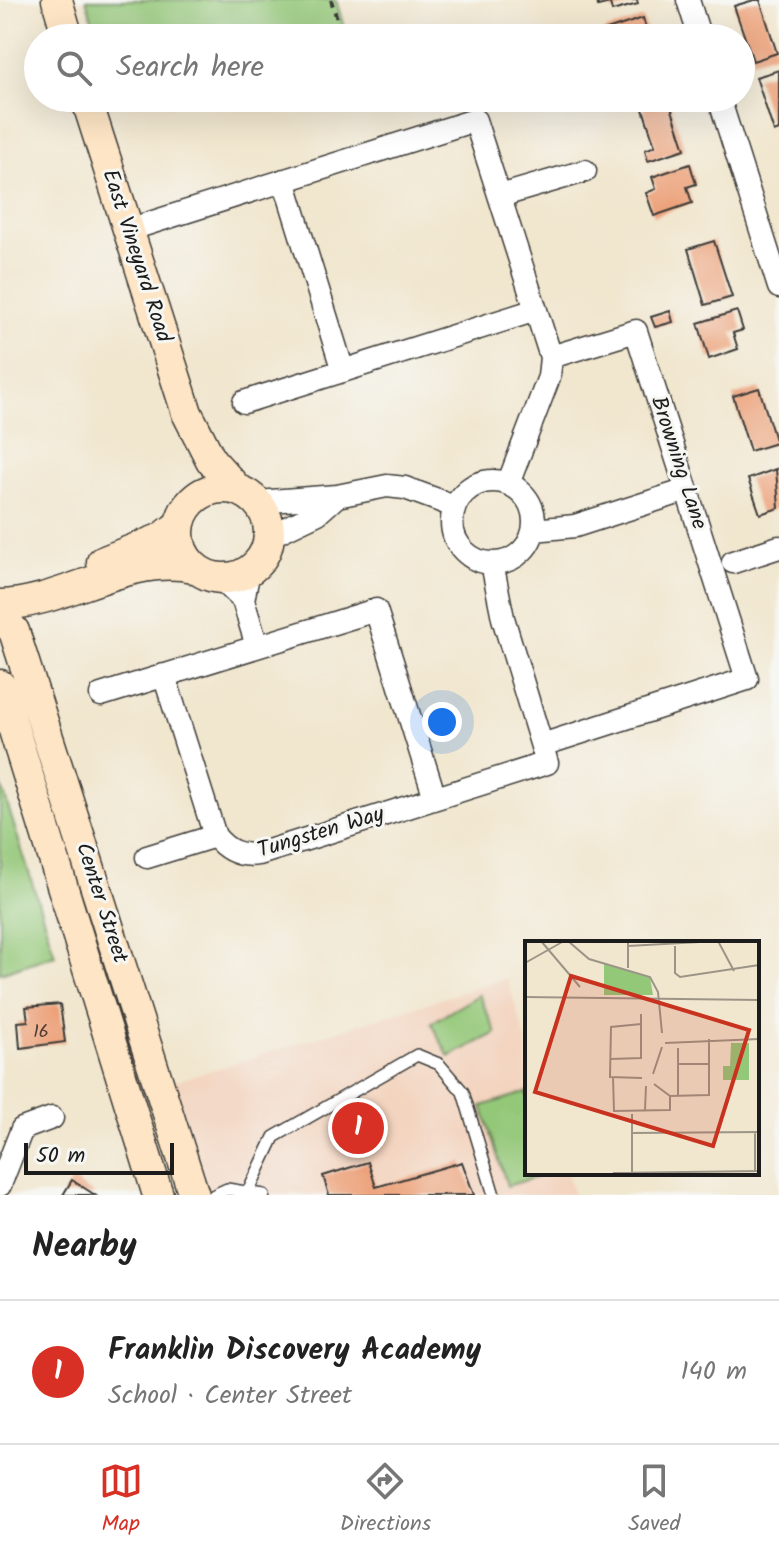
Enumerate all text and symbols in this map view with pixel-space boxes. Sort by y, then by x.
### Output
search box [24,24,755,112]
text: Search here [116,44,264,92]
icon: search [52,46,96,90]
street label: East Vineyard Road [91,165,181,348]
street label: Browning Lane [640,392,716,534]
your location [422,702,462,742]
street label: Tungsten Way [253,797,389,869]
street label: Center Street [65,838,137,968]
inset map [525,941,759,1175]
house number: 16 [33,1018,49,1047]
pin: 1 [332,1098,384,1158]
scale bar [24,1139,174,1175]
text: 50 m [36,1139,85,1174]
text: Nearby [32,1220,137,1274]
text: Franklin Discovery Academy [108,1327,481,1375]
text: 1 [54,1351,62,1393]
text: 140 m [680,1351,747,1393]
text: School · Center Street [108,1375,352,1417]
tab: Map [99,1459,143,1542]
tab: Directions [340,1459,431,1542]
tab: Saved [628,1459,680,1542]

